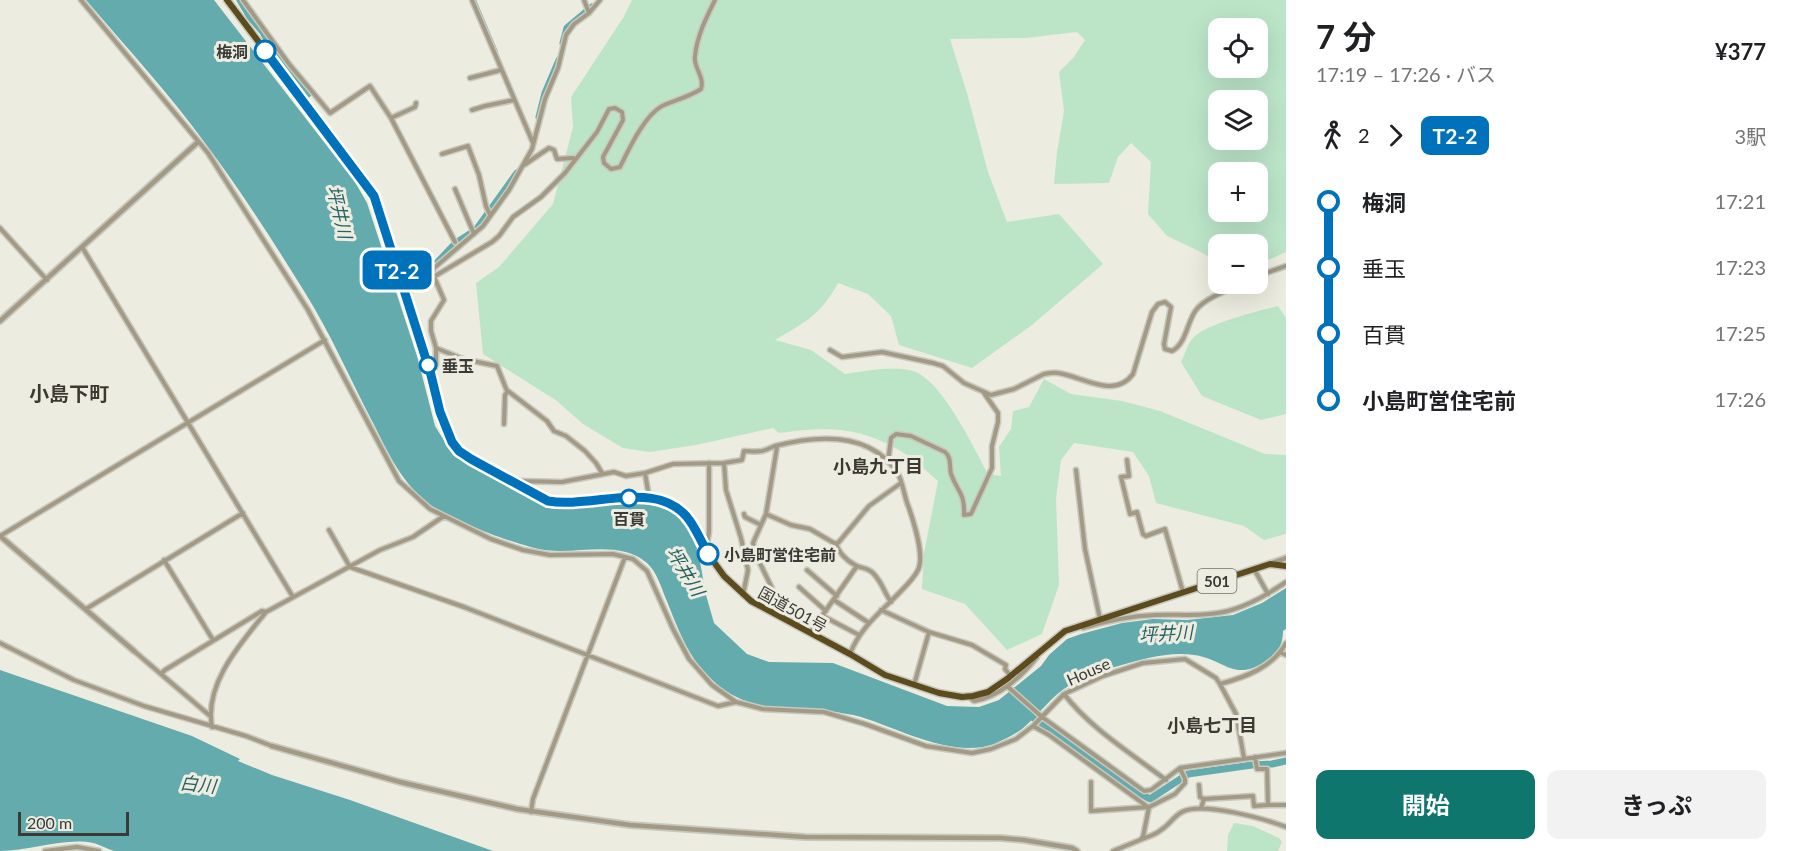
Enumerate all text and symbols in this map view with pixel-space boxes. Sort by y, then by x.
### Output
text: 7 分 [1316,16,1376,56]
map controls [1208,18,1268,294]
button: locate [1208,18,1268,78]
text: ¥377 [1715,38,1766,65]
marker: 梅洞 [254,40,276,62]
place label: 梅洞 [216,42,248,61]
text: 17:19 – 17:26 · バス [1316,62,1496,86]
button: layers [1208,90,1268,150]
icon: walk [1316,119,1349,152]
icon: forward [1379,119,1412,152]
text: 2 [1358,123,1370,147]
text: T2-2 [1433,123,1477,148]
text: 3駅 [1734,124,1766,148]
button: + [1208,162,1268,222]
water label: 坪井川 [323,183,357,243]
text: 梅洞 [1362,189,1406,216]
text: 17:21 [1715,189,1766,213]
button: − [1208,234,1268,294]
line badge: T2-2 [355,250,439,290]
text: 垂玉 [1362,255,1406,282]
text: 17:23 [1715,255,1766,279]
text: T2-2 [375,258,419,283]
text: 百貫 [1362,321,1406,348]
text: 17:25 [1715,321,1766,345]
marker: 垂玉 [419,356,437,374]
place label: 垂玉 [442,356,474,375]
district label: 小島下町 [29,381,109,405]
text: 小島町営住宅前 [1362,387,1516,414]
text: 17:26 [1715,387,1766,411]
district label: 小島九丁目 [833,455,923,477]
marker: 百貫 [620,489,638,507]
place label: 百貫 [613,509,645,528]
water label: 坪井川 [663,542,710,602]
marker: 小島町営住宅前 [697,543,719,565]
place label: 小島町営住宅前 [724,545,836,564]
road number: 501 [1198,569,1236,593]
street label: 国道501号 [755,582,831,636]
water label: 坪井川 [1138,620,1196,645]
street label: House [1063,653,1113,689]
district label: 小島七丁目 [1167,714,1257,736]
button: 開始 [1316,770,1535,839]
button: きっぷ [1547,770,1766,839]
water label: 白川 [179,771,219,797]
scale bar [18,809,129,836]
text: 200 m [27,813,72,832]

